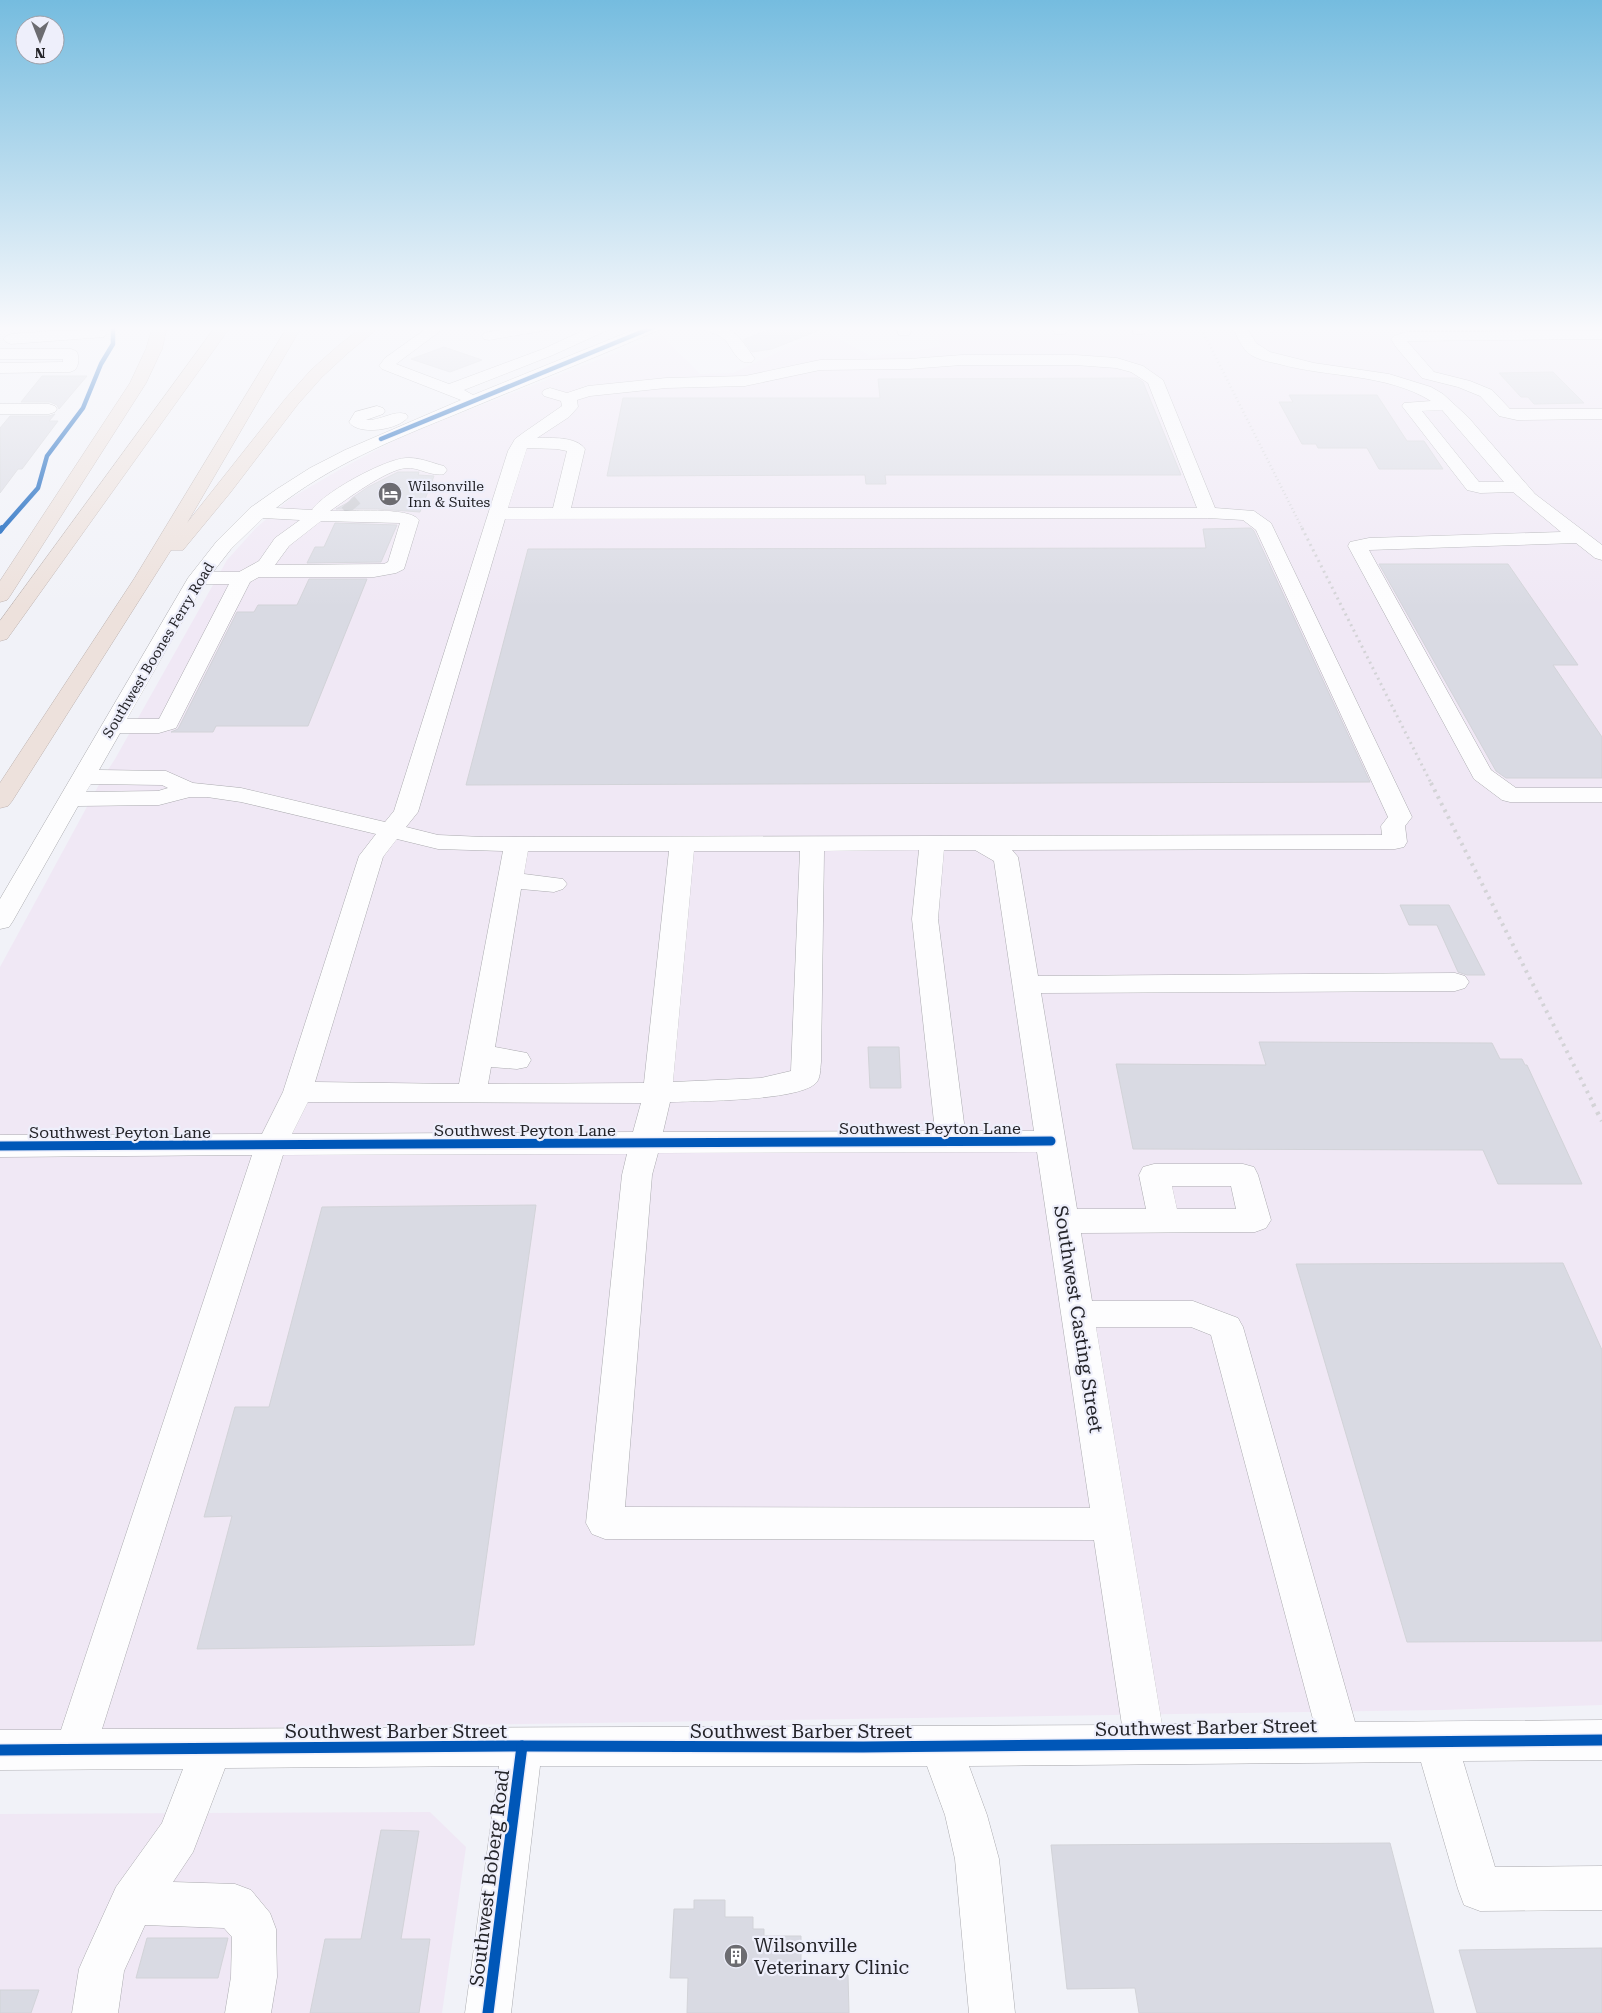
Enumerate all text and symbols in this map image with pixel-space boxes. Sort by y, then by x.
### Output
north arrow [15,15,65,65]
text: N [34,45,45,61]
place label: Wilsonville Inn & Suites [408,478,490,510]
hotel icon: Wilsonville Inn & Suites [377,481,403,507]
street label: Southwest Boones Ferry Road [99,559,217,741]
street label: Southwest Peyton Lane [839,1119,1021,1138]
street label: Southwest Peyton Lane [434,1121,616,1140]
street label: Southwest Peyton Lane [29,1123,211,1142]
street label: Southwest Casting Street [1049,1204,1108,1434]
street label: Southwest Barber Street [1095,1714,1317,1741]
street label: Southwest Barber Street [285,1720,507,1743]
street label: Southwest Barber Street [690,1720,912,1743]
street label: Southwest Boberg Road [465,1768,514,1988]
place label: Wilsonville Veterinary Clinic [754,1934,909,1979]
building icon: Wilsonville Veterinary Clinic [723,1943,749,1969]

